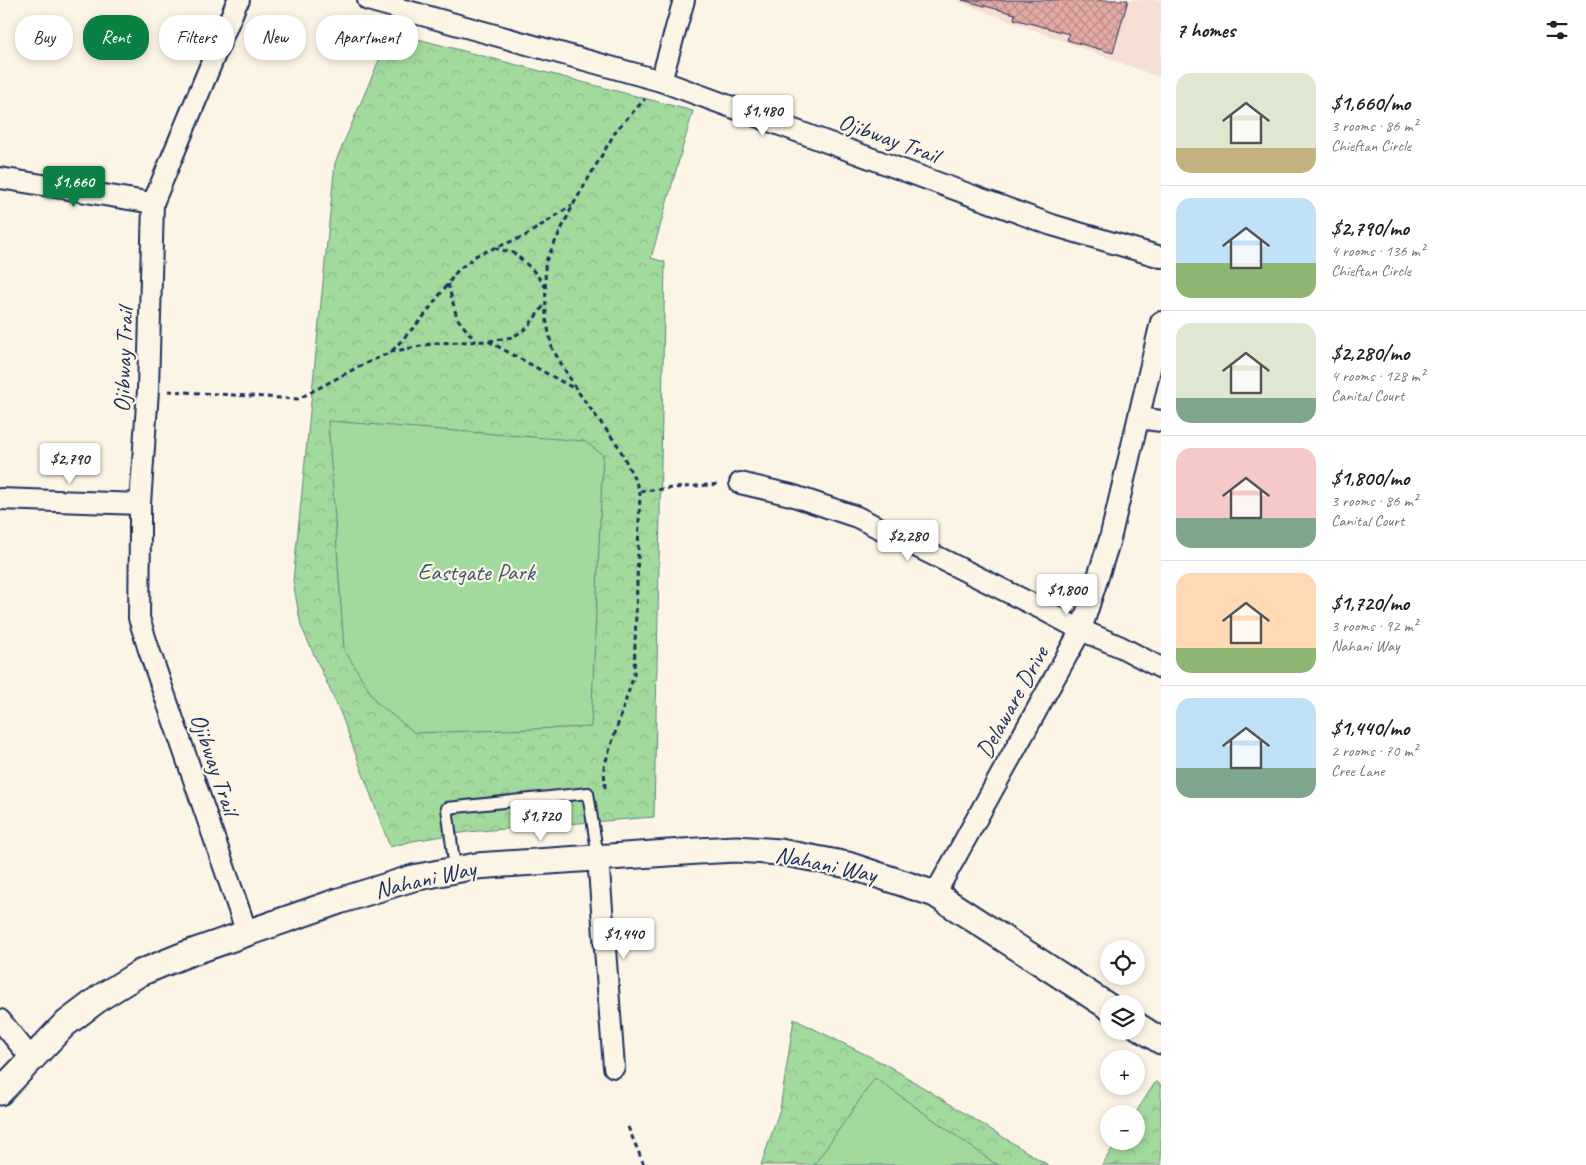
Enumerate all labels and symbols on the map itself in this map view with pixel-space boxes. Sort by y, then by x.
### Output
pin: $1,480 [722,94,804,137]
street label: Ojibway Trail [835,106,947,171]
pin: $1,660 [33,166,115,208]
street label: Ojibway Trail [106,303,140,413]
pin: $2,790 [29,442,111,485]
pin: $2,280 [867,520,949,562]
park label: Eastgate Park [417,557,537,587]
pin: $1,800 [1026,574,1108,616]
street label: Delaware Drive [969,639,1056,763]
street label: Ojibway Trail [184,709,248,822]
pin: $1,720 [500,800,582,842]
street label: Nahani Way [773,839,881,890]
street label: Nahani Way [372,852,480,905]
pin: $1,440 [583,918,665,960]

